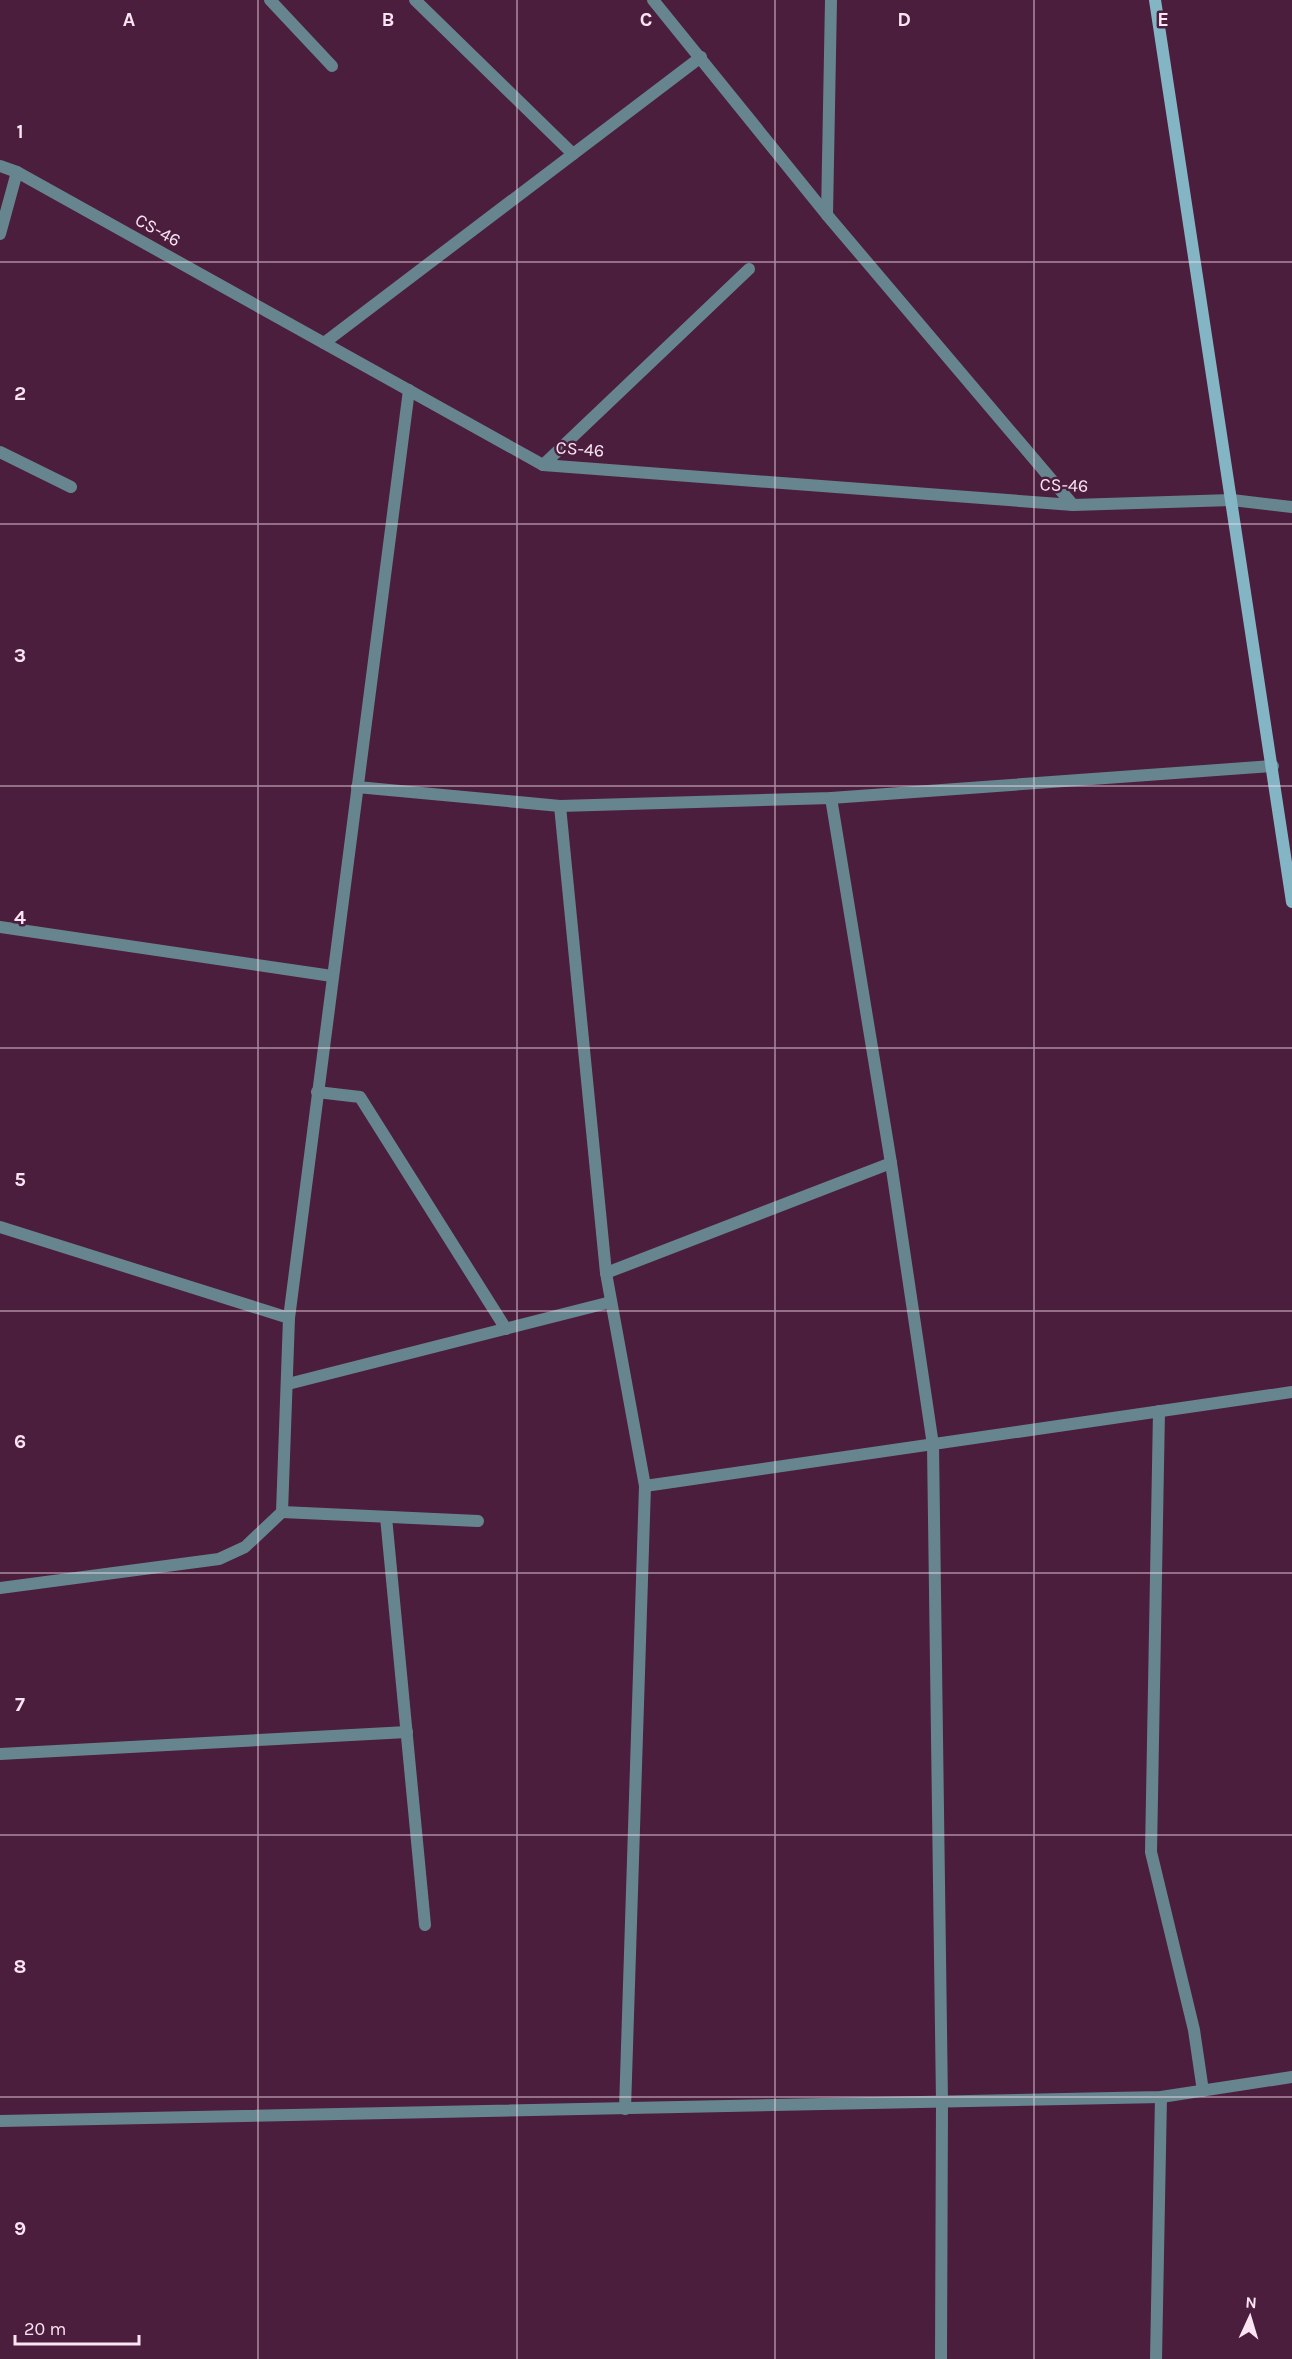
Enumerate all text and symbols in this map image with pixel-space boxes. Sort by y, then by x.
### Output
text: A [123,8,136,31]
text: B [382,8,394,31]
text: C [640,8,652,31]
text: D [897,8,911,31]
text: E [1157,8,1169,31]
text: 1 [16,120,24,143]
street label: CS-46 [131,209,185,251]
text: 2 [14,382,26,405]
street label: CS-46 [555,436,605,462]
street label: CS-46 [1039,473,1089,497]
text: 3 [14,644,26,667]
text: 4 [14,906,26,929]
text: 5 [14,1168,26,1191]
text: 6 [14,1430,26,1453]
text: 7 [15,1693,25,1716]
text: 8 [14,1955,26,1978]
text: 9 [14,2217,26,2240]
north arrow [1220,2287,1280,2347]
text: N [1245,2293,1257,2312]
scale bar [15,2308,140,2346]
text: 20 m [24,2318,66,2340]

